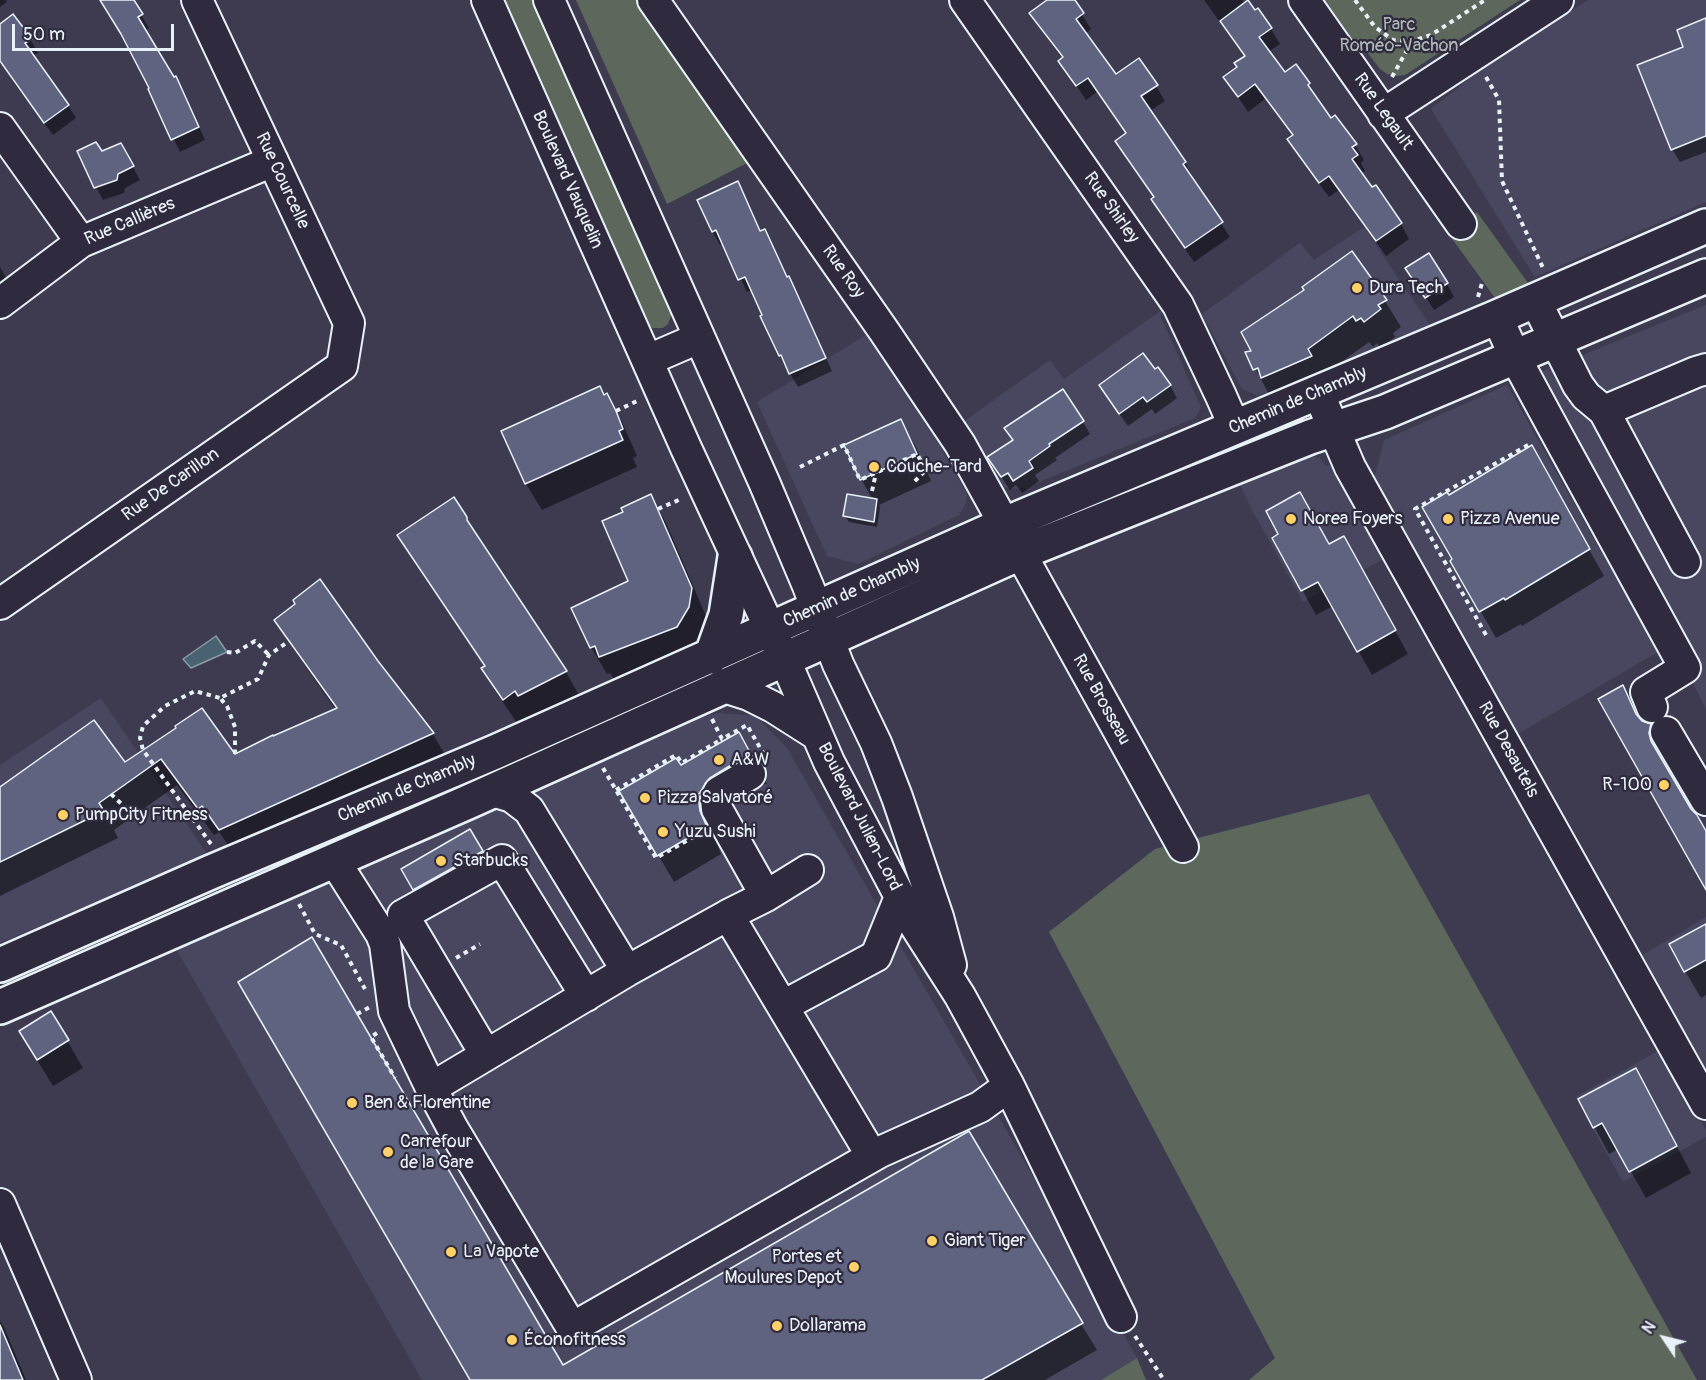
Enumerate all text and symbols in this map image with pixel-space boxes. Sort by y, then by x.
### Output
scale bar [15,12,177,50]
park label: Parc Roméo-Vachon [1340,14,1458,57]
text: 50 m [23,23,65,46]
street label: Rue Legault [1349,69,1417,155]
street label: Boulevard Vauquelin [527,108,607,252]
street label: Rue Courcelle [250,129,314,233]
street label: Rue Shirley [1079,168,1143,248]
street label: Rue Callières [82,193,178,251]
street label: Rue Roy [817,241,869,303]
place label: Dura Tech [1369,277,1443,299]
marker: Dura Tech [1350,281,1364,295]
street label: Chemin de Chambly [1226,362,1370,440]
street label: Rue De Carillon [118,444,224,526]
place label: Couche-Tard [886,456,982,478]
marker: Couche-Tard [867,460,881,474]
place label: Norea Foyers [1303,508,1403,530]
place label: Pizza Avenue [1460,508,1560,530]
marker: Norea Foyers [1284,512,1298,526]
marker: Pizza Avenue [1441,512,1455,526]
street label: Chemin de Chambly [780,553,924,633]
street label: Rue Brosseau [1067,651,1135,749]
street label: Rue Desautels [1473,698,1543,802]
street label: Boulevard Julien-Lord [812,739,906,895]
place label: A&W [731,749,769,771]
street label: Chemin de Chambly [335,750,479,828]
marker: A&W [712,753,726,767]
place label: R-100 [1602,774,1652,796]
marker: R-100 [1657,778,1671,792]
place label: Pizza Salvatoré [657,787,773,809]
marker: Pizza Salvatoré [638,791,652,805]
place label: PumpCity Fitness [75,804,208,826]
marker: PumpCity Fitness [56,808,70,822]
place label: Yuzu Sushi [675,821,756,843]
marker: Yuzu Sushi [656,825,670,839]
place label: Starbucks [453,850,528,872]
marker: Starbucks [434,854,448,868]
place label: Ben & Florentine [364,1092,491,1114]
marker: Ben & Florentine [345,1096,359,1110]
place label: Carrefour de la Gare [400,1131,474,1174]
marker: Carrefour de la Gare [381,1145,395,1159]
place label: Giant Tiger [944,1230,1026,1252]
marker: Giant Tiger [925,1234,939,1248]
place label: La Vapote [463,1241,539,1263]
marker: La Vapote [444,1245,458,1259]
place label: Portes et Moulures Depot [725,1246,842,1288]
marker: Portes et Moulures Depot [847,1260,861,1274]
north arrow [1634,1308,1694,1368]
place label: Dollarama [789,1315,866,1337]
text: N [1638,1318,1661,1338]
marker: Dollarama [770,1319,784,1333]
place label: Éconofitness [524,1329,626,1351]
marker: Éconofitness [505,1333,519,1347]

